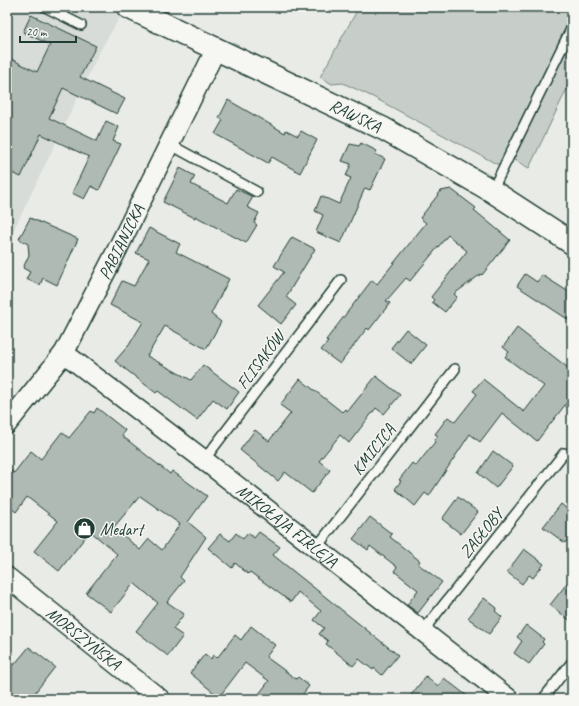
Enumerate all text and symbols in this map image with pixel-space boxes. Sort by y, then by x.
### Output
scale bar [20,18,76,44]
text: 20 m [26,24,48,40]
street label: RAWSKA [326,95,385,137]
street label: PABIANICKA [94,201,149,283]
street label: FLISAKÓW [231,324,291,393]
street label: KMICICA [347,419,400,479]
street label: MIKOŁAJA FIRLEJA [232,480,342,572]
street label: ZAGŁOBY [455,502,509,562]
shop icon: Medart [72,516,98,542]
place label: Medart [100,519,145,540]
street label: MORSZYŃSKA [42,602,126,675]

